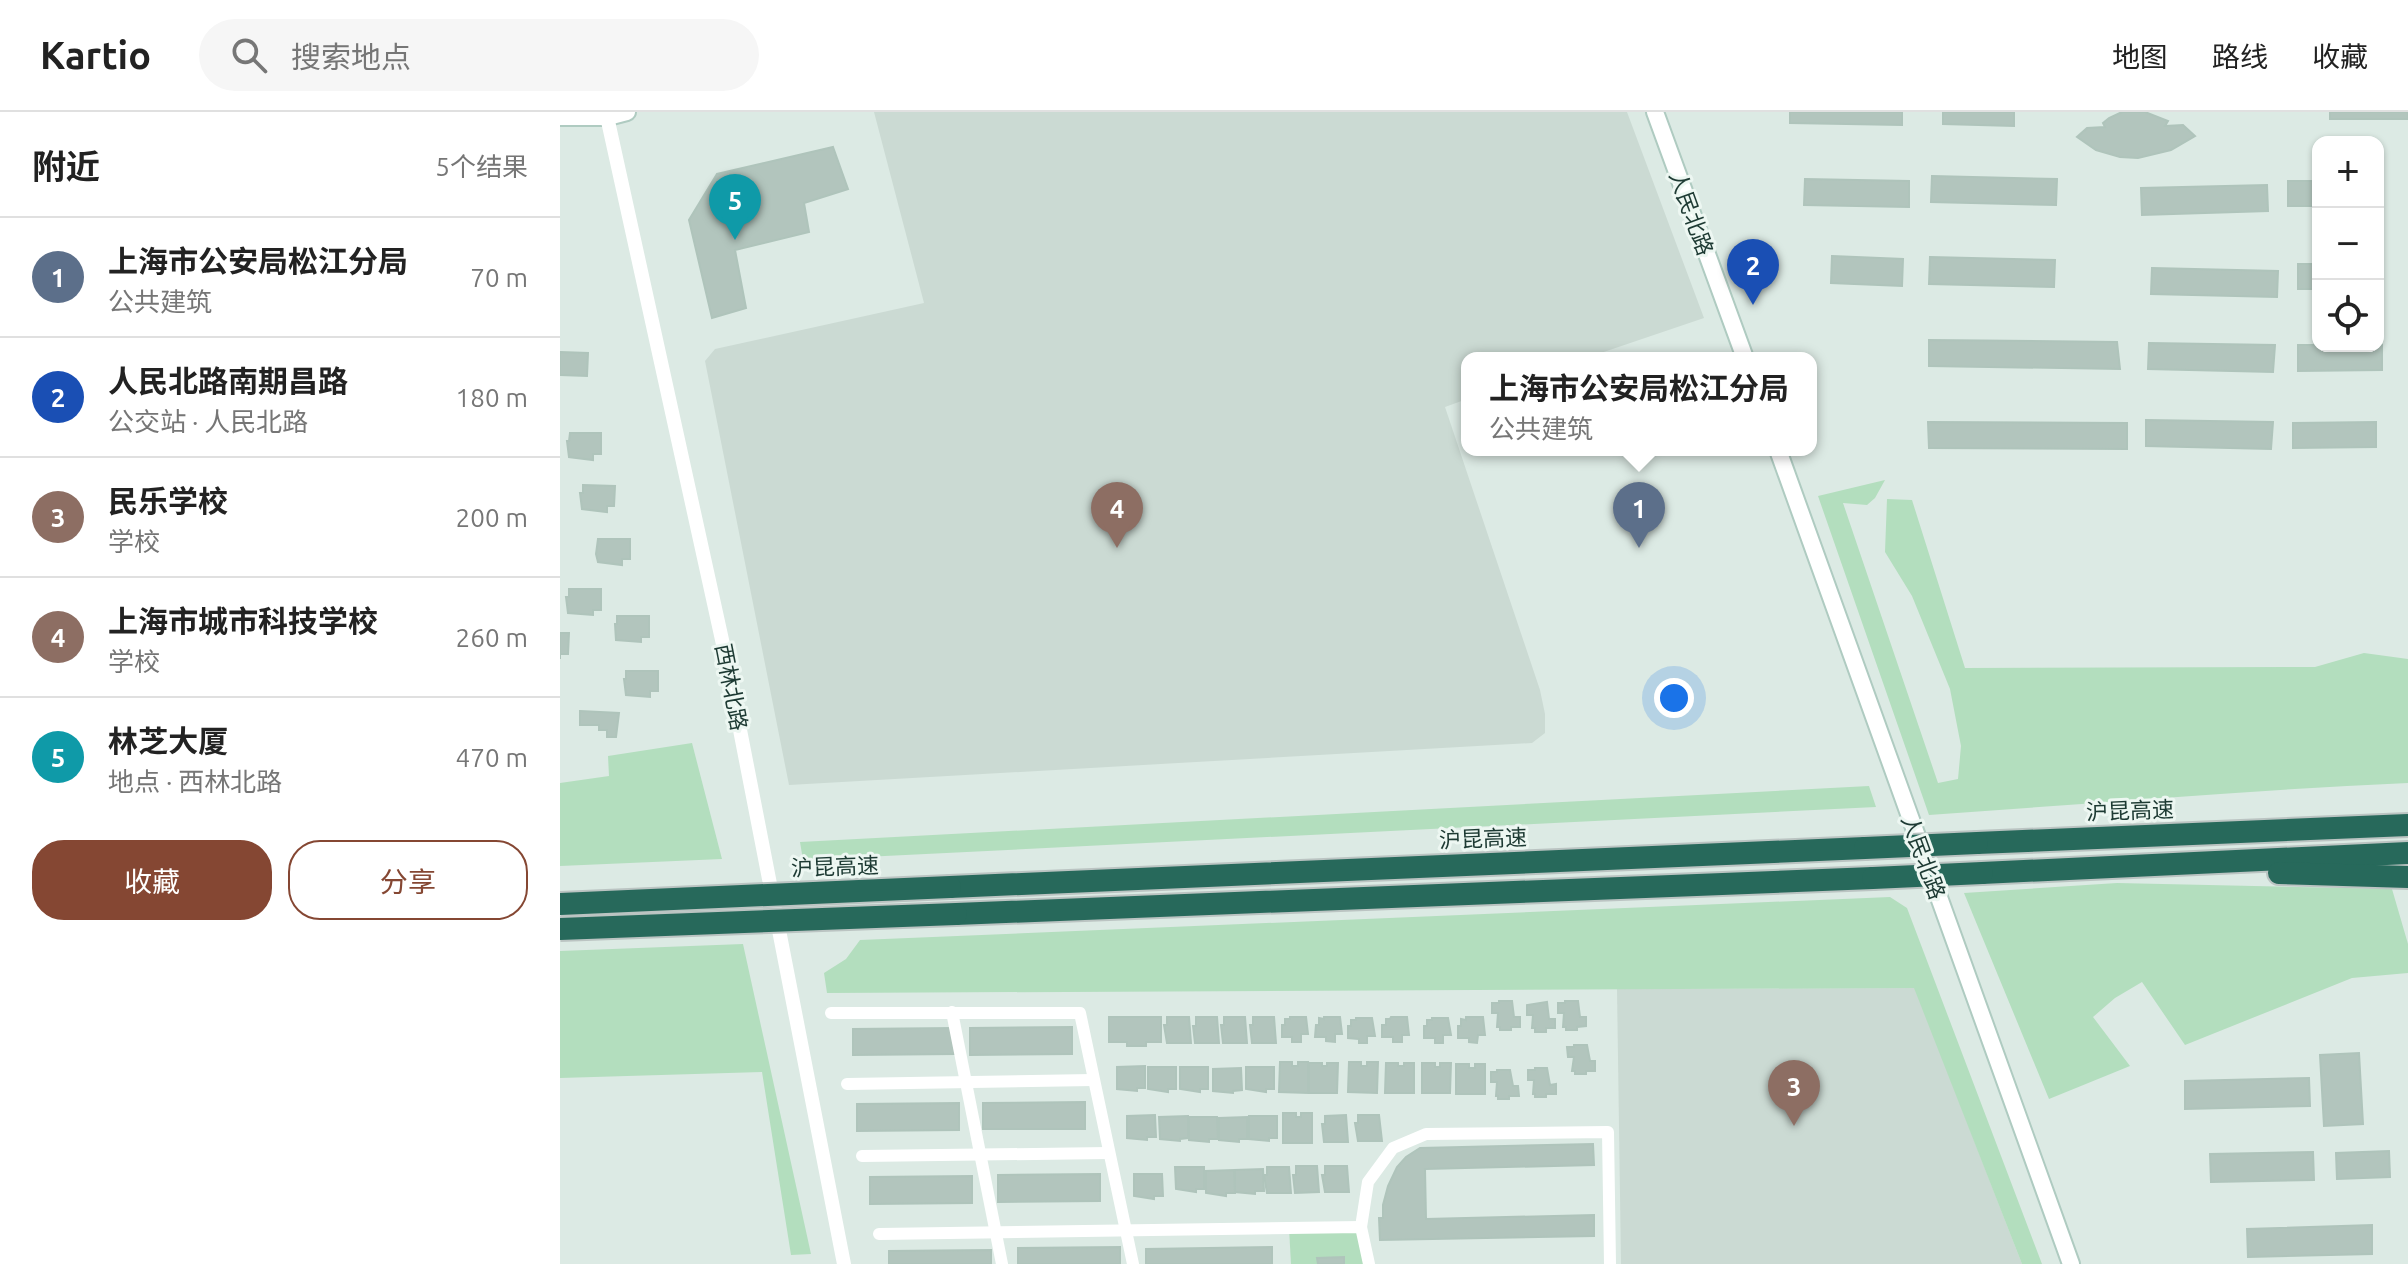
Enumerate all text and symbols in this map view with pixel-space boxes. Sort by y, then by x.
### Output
search box [199,19,759,91]
icon: search [227,33,271,77]
text: Kartio [40,34,151,76]
text: 搜索地点 [291,40,411,74]
text: 地图 [2112,41,2168,72]
text: 路线 [2212,41,2268,72]
text: 收藏 [2312,41,2368,72]
map controls [2312,136,2384,352]
button: + [2312,136,2384,208]
text: 附近 [32,147,100,185]
text: 5个结果 [435,152,528,181]
street label: 人民北路 [1665,167,1719,259]
pin: 5 [709,174,761,240]
button: − [2312,208,2384,280]
pin: 2 [1727,239,1779,305]
text: 上海市公安局松江分局 [108,244,408,278]
text: 1 [51,263,65,292]
text: 70 m [470,263,528,292]
button: locate [2312,280,2384,352]
text: 公共建筑 [108,287,212,316]
popup [1461,352,1817,456]
text: 人民北路南期昌路 [108,364,348,398]
text: 上海市公安局松江分局 [1489,371,1789,405]
text: 2 [51,383,65,412]
text: 180 m [456,383,528,412]
text: 公交站 · 人民北路 [108,407,308,436]
text: 公共建筑 [1489,414,1593,443]
pin: 4 [1091,482,1143,548]
pin: 1 [1613,482,1665,548]
text: 民乐学校 [108,484,228,518]
text: 3 [51,503,65,532]
text: 200 m [456,503,528,532]
text: 学校 [108,527,160,556]
text: 上海市城市科技学校 [108,604,378,638]
text: 4 [51,623,65,652]
text: 260 m [456,623,528,652]
street label: 西林北路 [711,641,753,733]
text: 学校 [108,647,160,676]
your location [1654,678,1694,718]
text: 林芝大厦 [108,724,228,758]
text: 5 [51,743,65,772]
text: 470 m [456,743,528,772]
text: 地点 · 西林北路 [108,767,282,796]
street label: 沪昆高速 [2086,796,2174,824]
street label: 人民北路 [1897,811,1951,903]
street label: 沪昆高速 [1439,824,1527,852]
button: 收藏 [32,840,272,920]
button: 分享 [288,840,528,920]
street label: 沪昆高速 [791,852,879,880]
pin: 3 [1768,1060,1820,1126]

